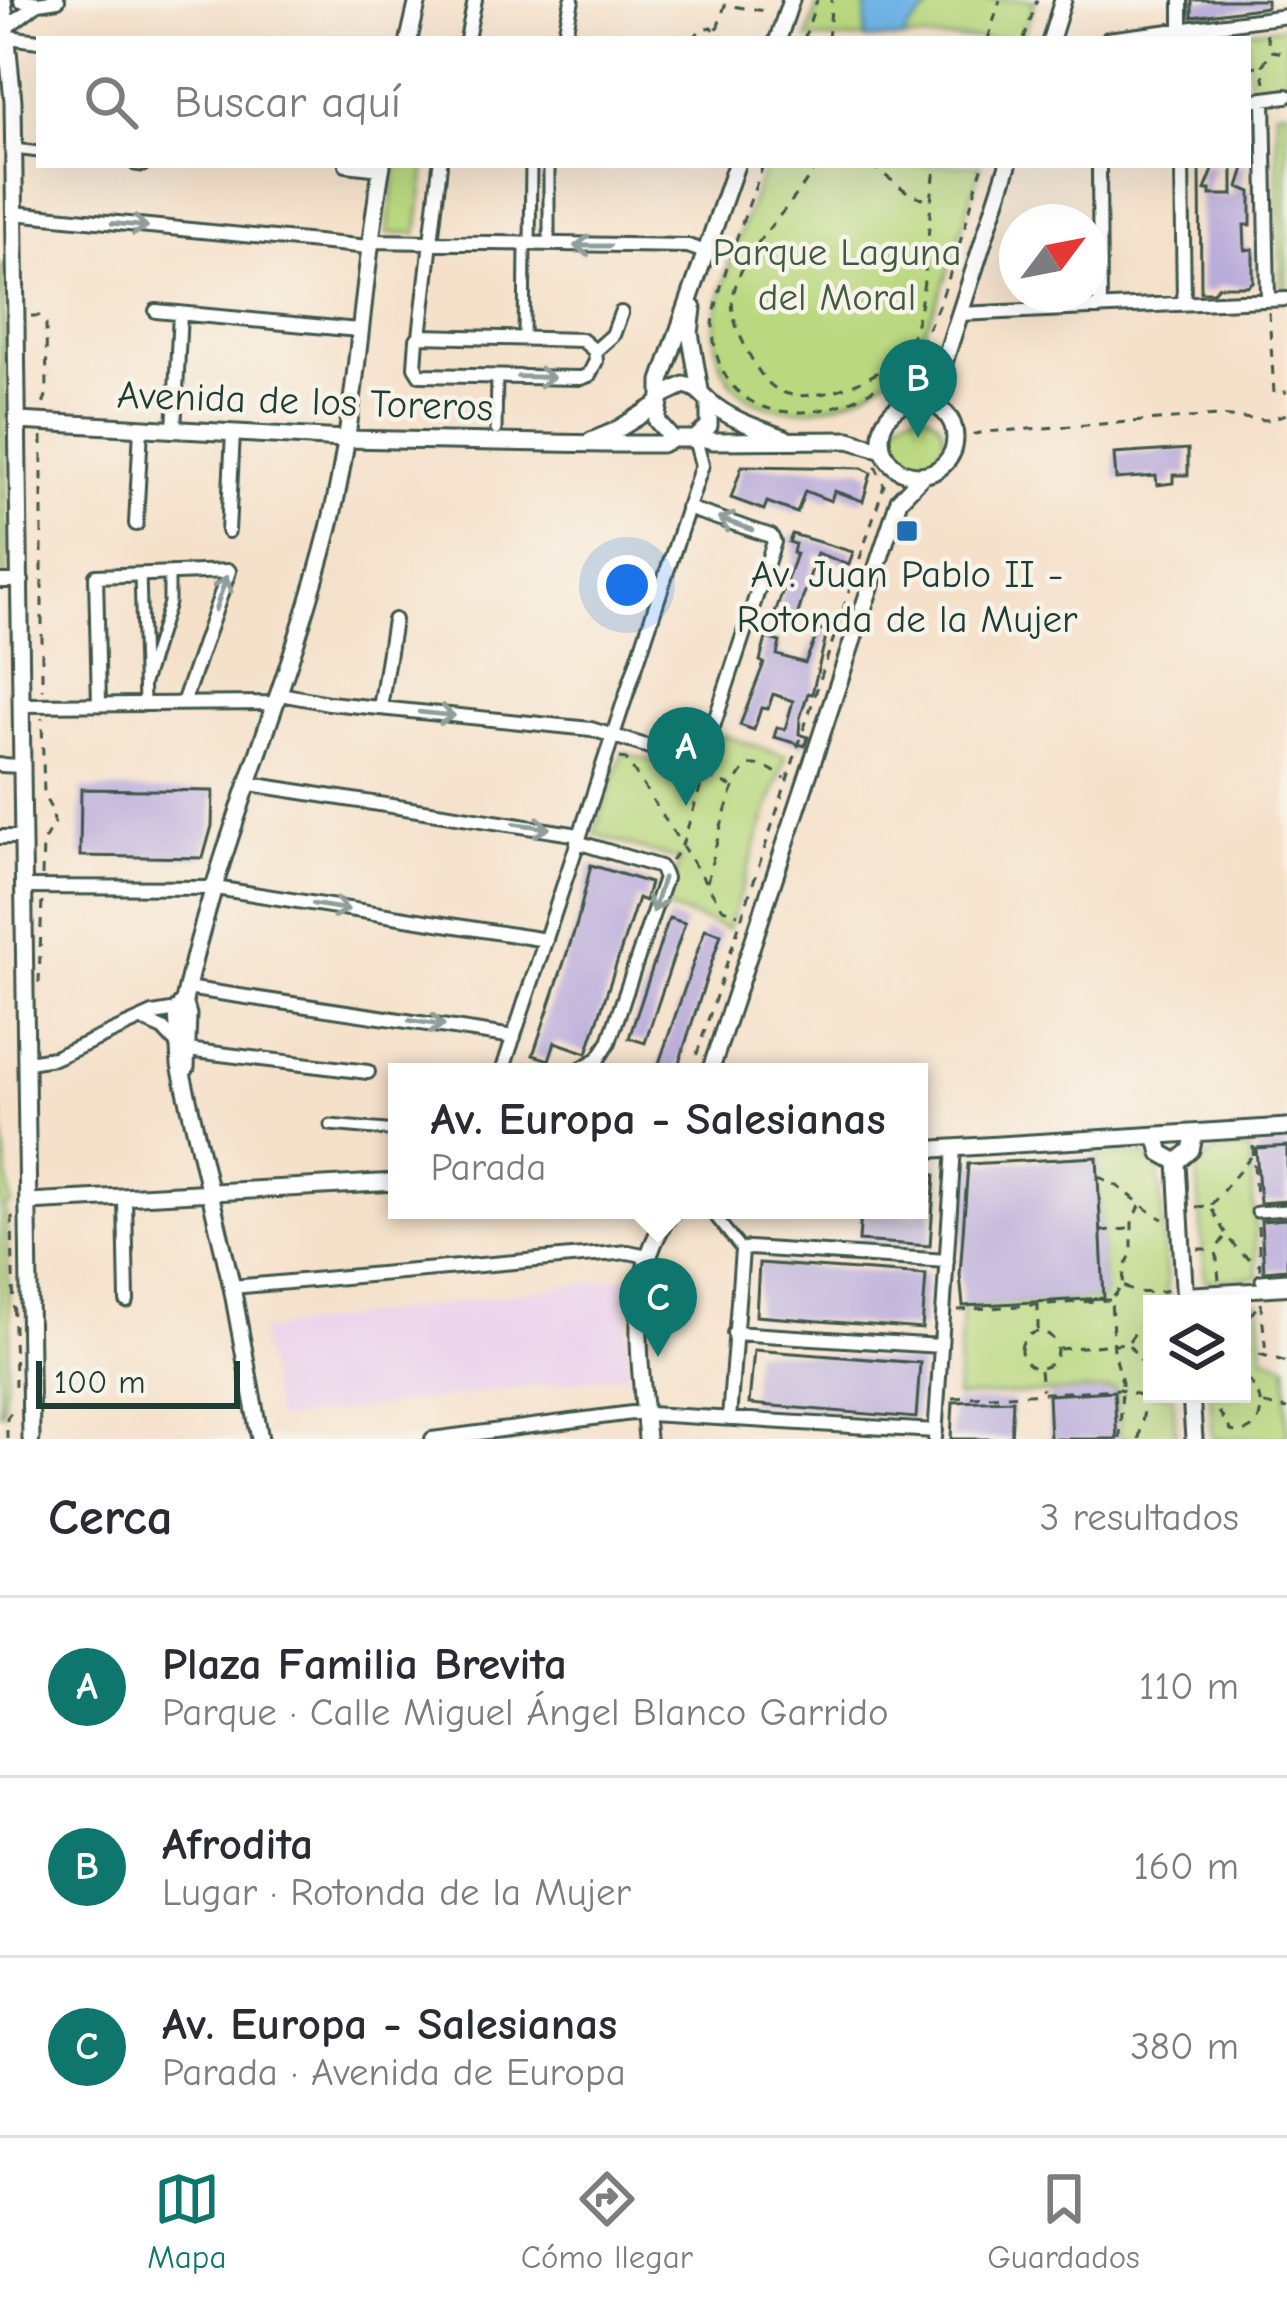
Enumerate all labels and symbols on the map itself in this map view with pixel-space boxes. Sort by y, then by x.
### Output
north arrow [999,204,1107,312]
one-way arrow [110,214,149,237]
park label: Parque Laguna del Moral [712,230,962,320]
one-way arrow [573,235,612,257]
pin: B [879,339,957,438]
one-way arrow [516,366,555,388]
street label: Avenida de los Toreros [116,372,494,431]
one-way arrow [717,512,754,533]
marker: Av. Juan Pablo II - Rotonda de la Mujer [894,518,920,544]
place label: Av. Juan Pablo II - Rotonda de la Mujer [737,552,1078,642]
your location [597,555,657,615]
one-way arrow [212,575,233,612]
one-way arrow [417,703,456,726]
pin: A [647,707,725,806]
one-way arrow [511,815,550,838]
one-way arrow [646,875,668,913]
one-way arrow [311,896,350,919]
one-way arrow [407,1012,446,1035]
pin: C [619,1258,697,1357]
scale bar [36,1355,240,1408]

